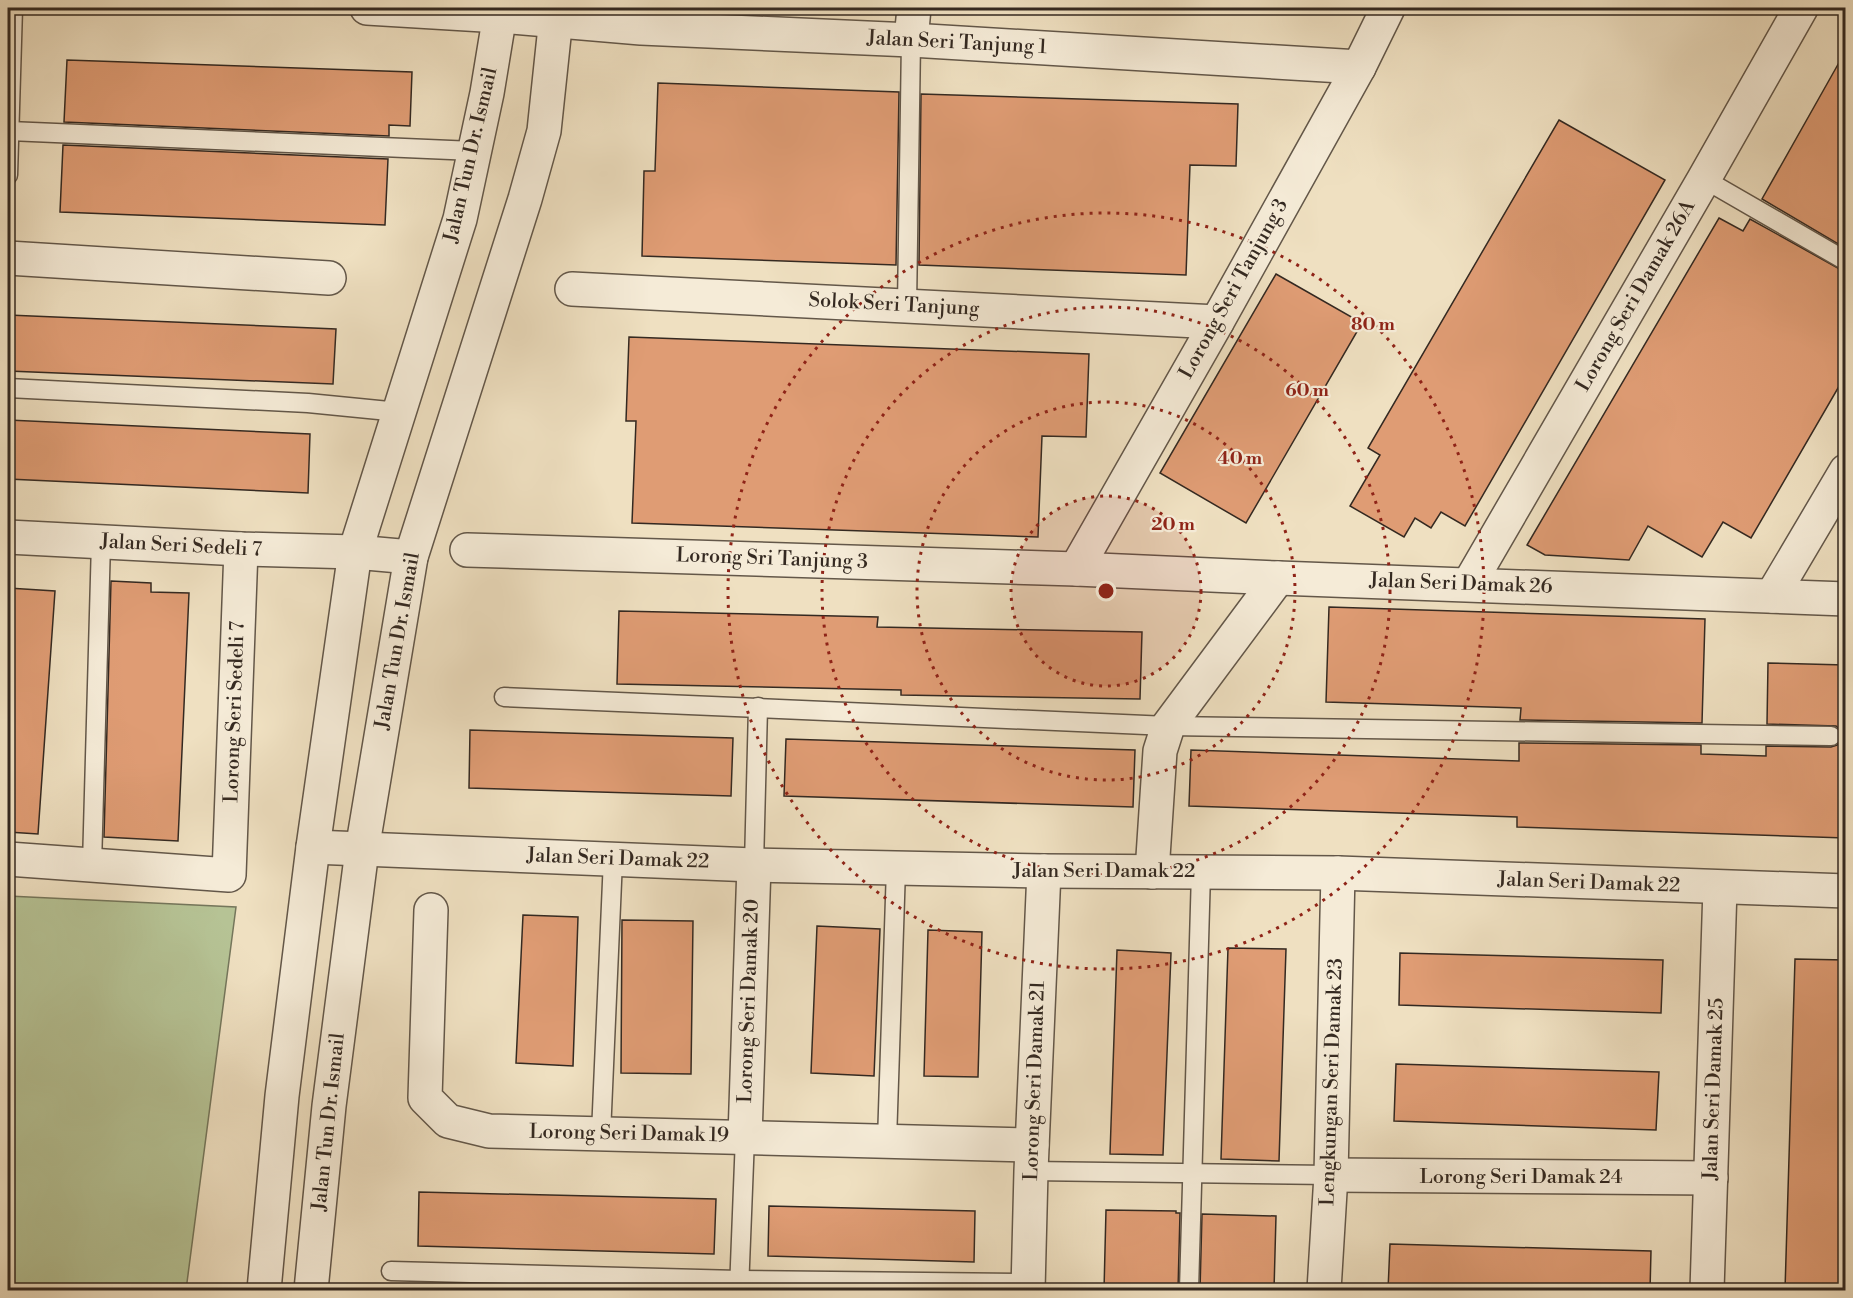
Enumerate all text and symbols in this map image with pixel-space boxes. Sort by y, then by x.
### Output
street label: Jalan Seri Tanjung 1 [865,26,1048,60]
street label: Jalan Tun Dr. Ismail [438,65,503,246]
street label: Lorong Seri Tanjung 3 [1174,194,1294,384]
street label: Lorong Seri Damak 26A [1571,195,1702,396]
street label: Solok Seri Tanjung [808,288,981,322]
text: 80 m [1351,313,1396,336]
text: 60 m [1285,379,1329,402]
text: 40 m [1218,447,1263,470]
text: 20 m [1151,513,1195,536]
street label: Jalan Seri Sedeli 7 [99,529,262,563]
street label: Lorong Sri Tanjung 3 [676,543,868,575]
street label: Jalan Tun Dr. Ismail [370,551,426,732]
street label: Jalan Seri Damak 26 [1368,568,1553,600]
centre of rings [1096,581,1116,601]
street label: Lorong Seri Sedeli 7 [219,621,251,803]
street label: Jalan Seri Damak 22 [525,843,710,875]
street label: Jalan Seri Damak 22 [1012,859,1195,884]
street label: Jalan Seri Damak 22 [1496,867,1681,899]
street label: Lorong Seri Damak 20 [733,898,765,1104]
street label: Lengkungan Seri Damak 23 [1315,958,1349,1206]
street label: Lorong Seri Damak 21 [1019,980,1051,1181]
street label: Jalan Seri Damak 25 [1698,997,1730,1182]
street label: Jalan Tun Dr. Ismail [307,1032,351,1213]
street label: Lorong Seri Damak 19 [529,1120,729,1148]
street label: Lorong Seri Damak 24 [1419,1165,1623,1190]

